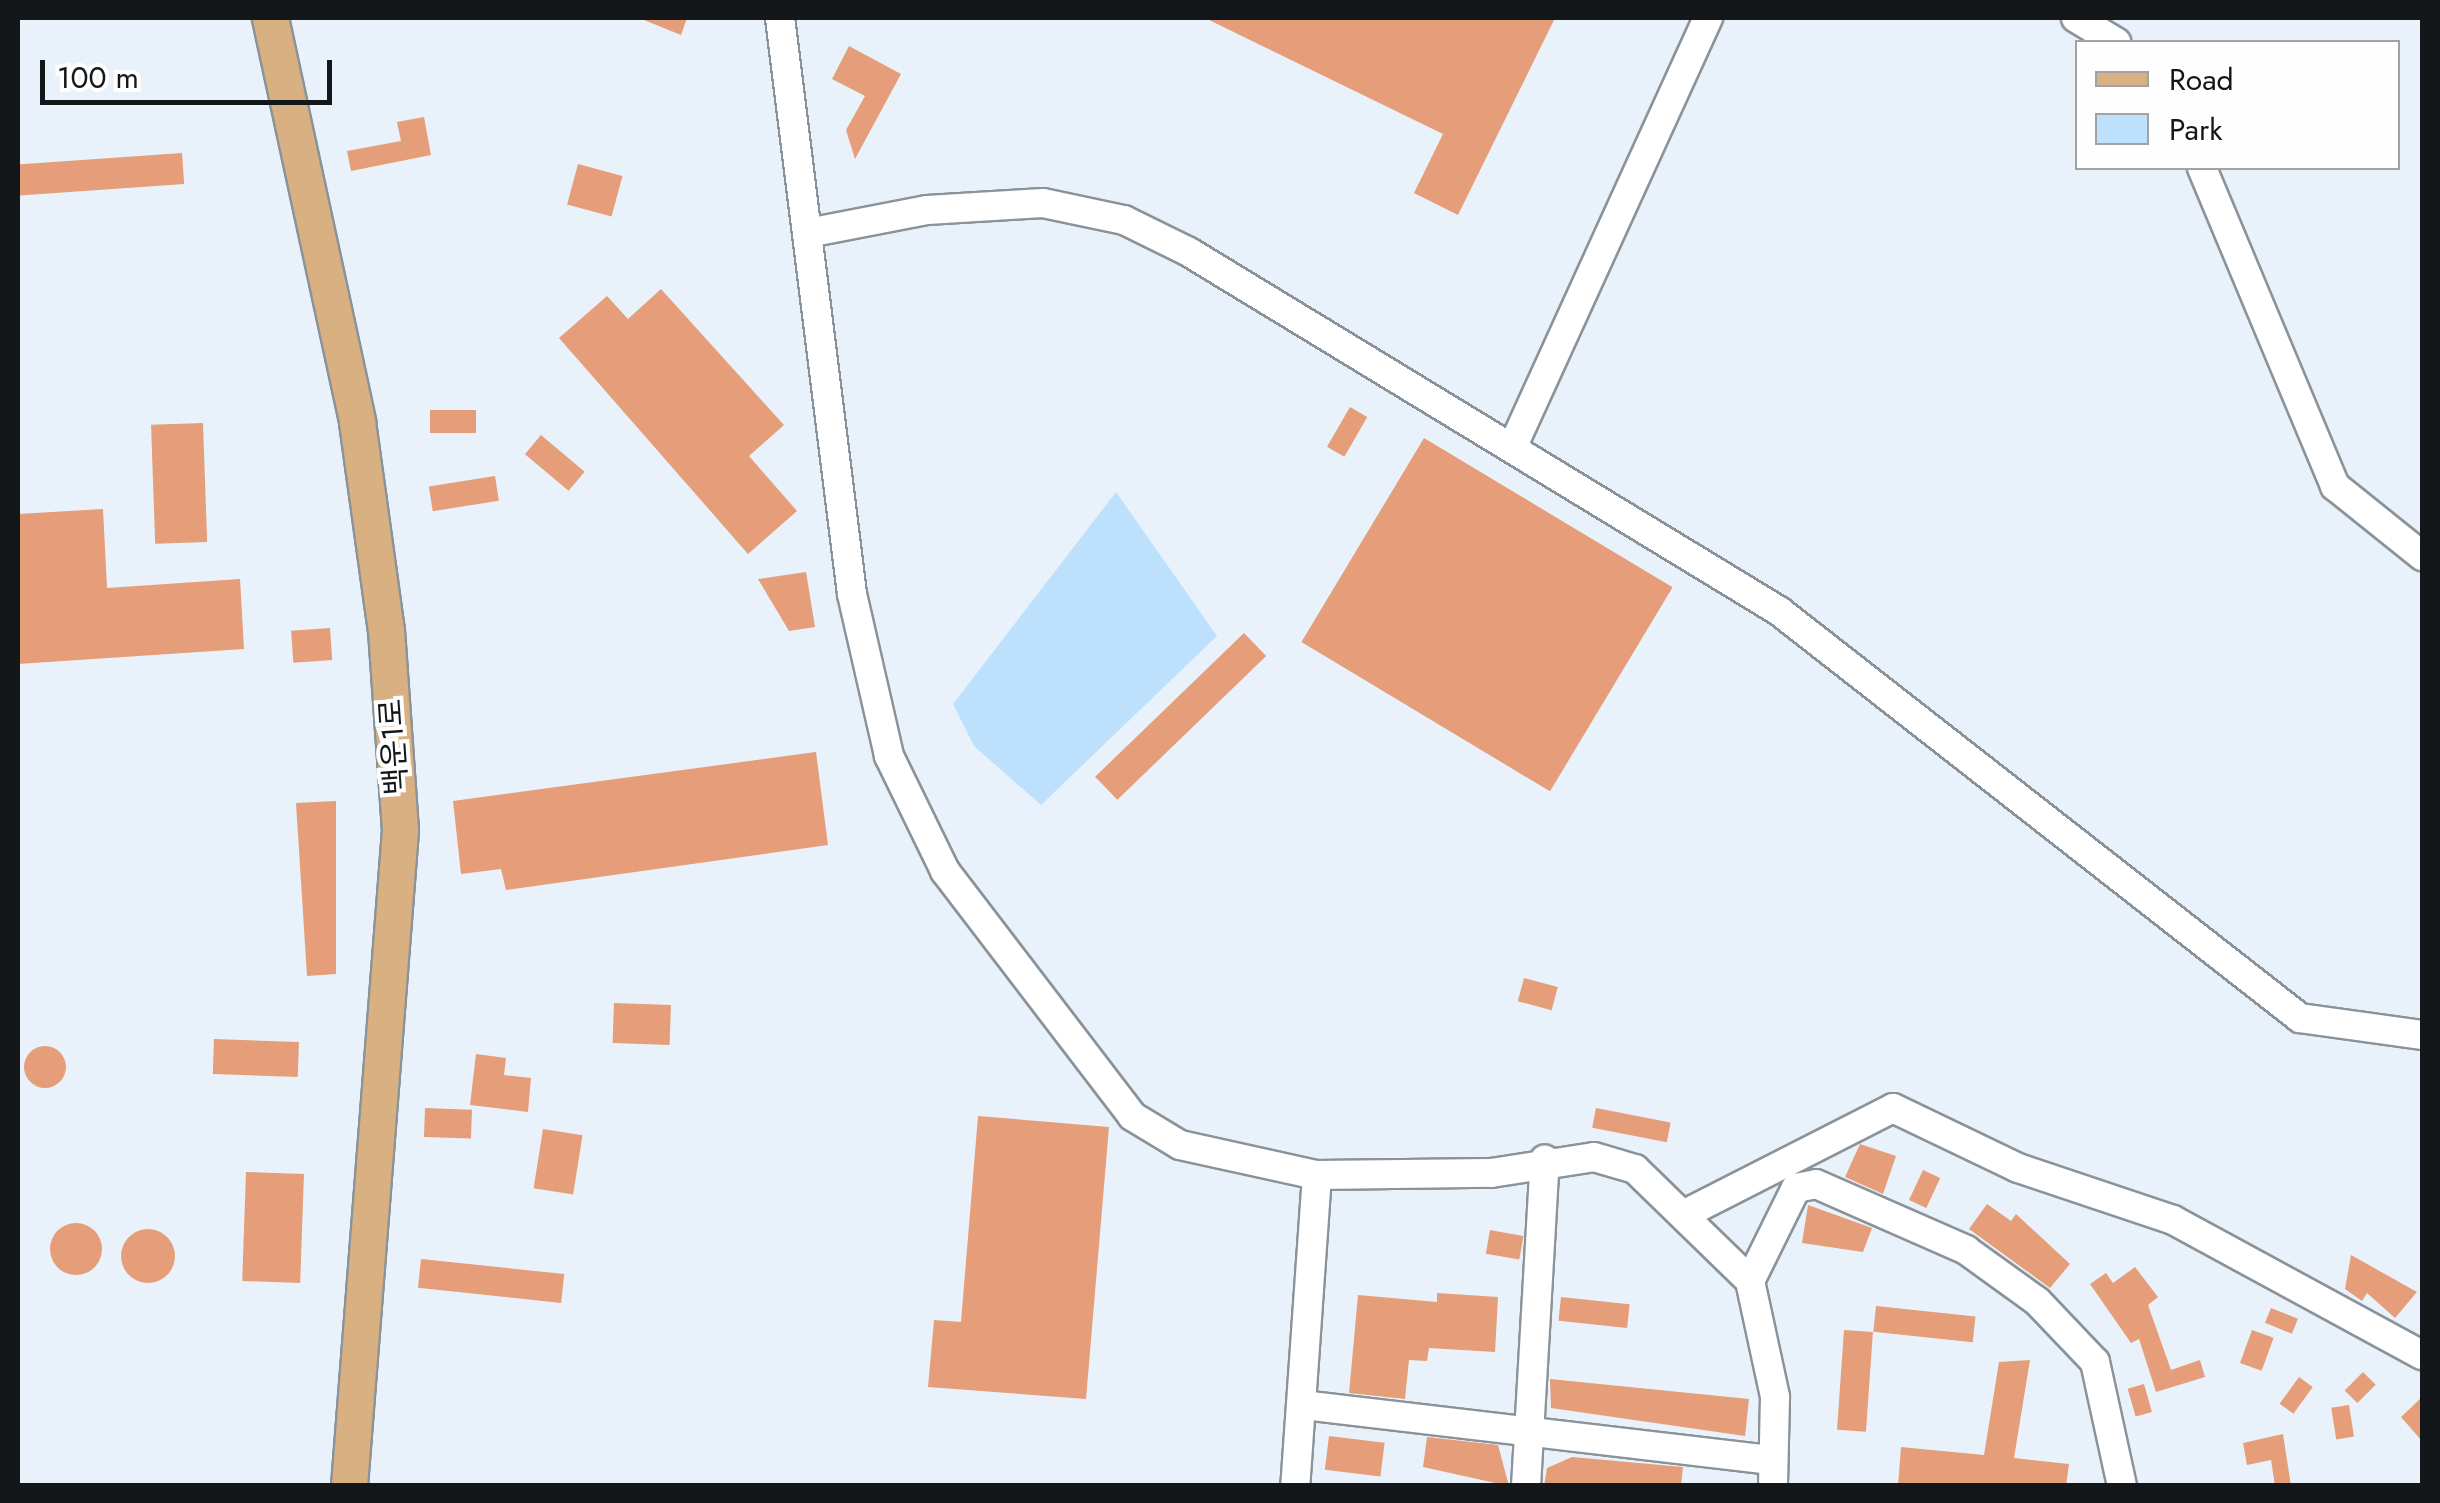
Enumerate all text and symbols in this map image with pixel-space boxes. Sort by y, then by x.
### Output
scale bar [45,40,338,102]
legend [2075,40,2400,170]
text: 100 m [57,56,139,99]
text: Road [2169,58,2234,101]
text: Park [2169,108,2222,151]
street label: 백운1로 [373,698,415,796]

